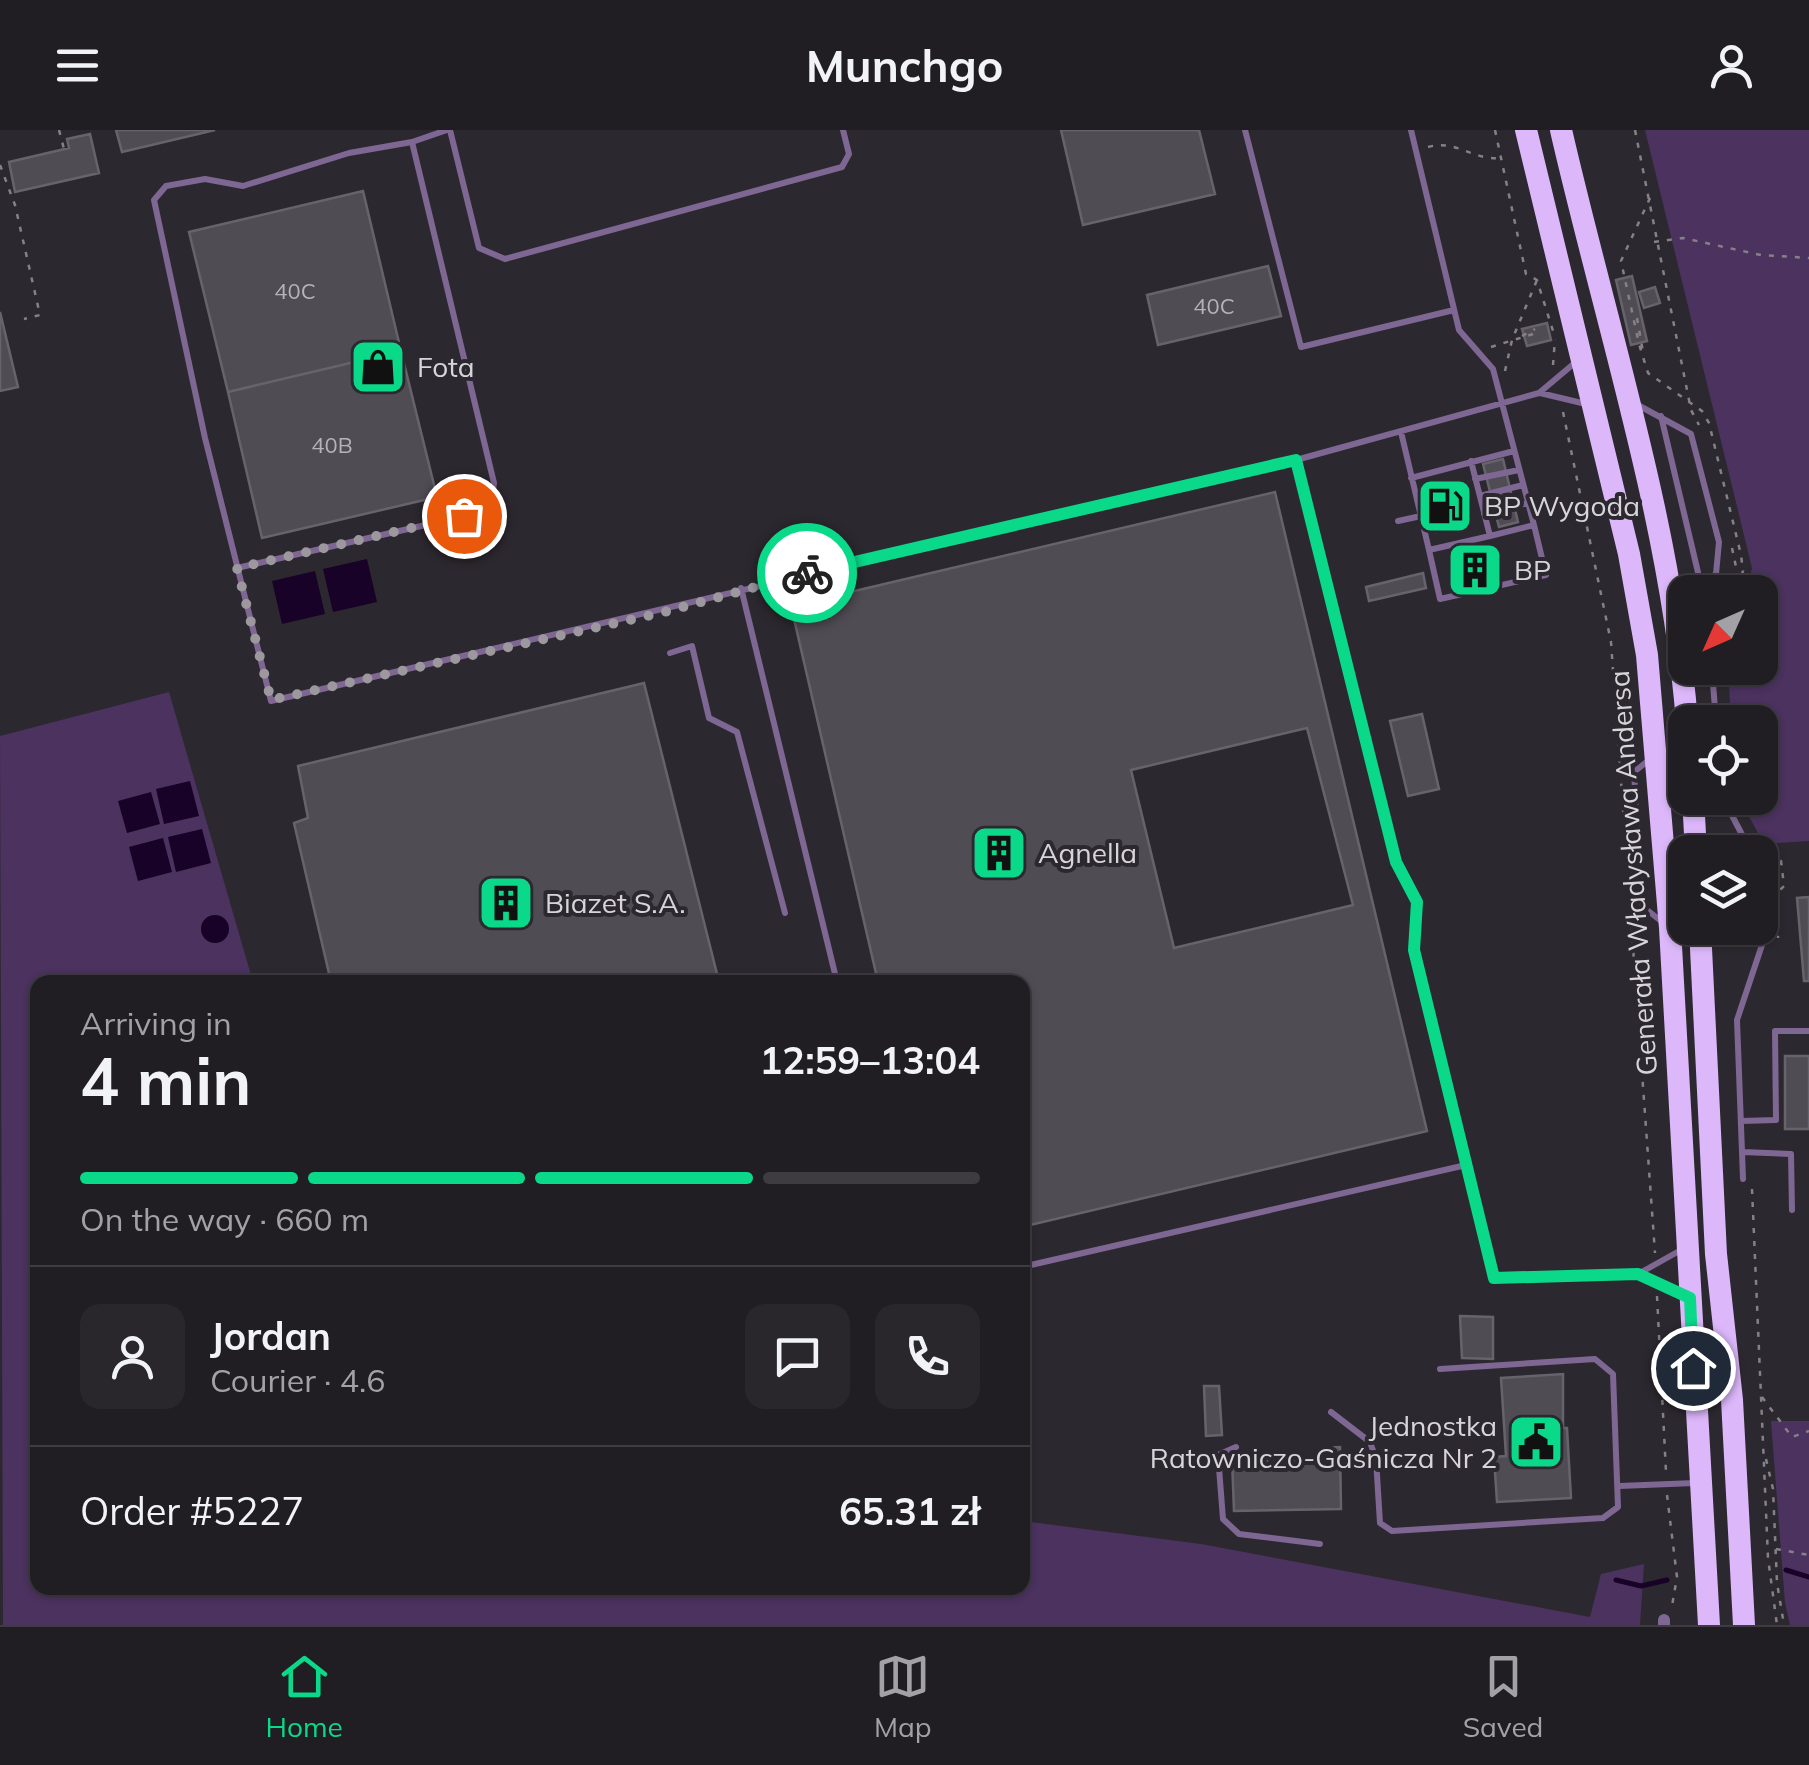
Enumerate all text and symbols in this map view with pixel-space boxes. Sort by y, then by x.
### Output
text: Munchgo [806,37,1003,93]
icon: menu [50,38,105,93]
icon: person [1704,38,1759,93]
house number: 40C [274,277,316,305]
house number: 40C [1193,292,1235,320]
shop icon: Fota [348,337,408,397]
place label: Fota [417,349,475,384]
house number: 40B [311,431,353,459]
pin [422,474,507,559]
fuel station icon: BP Wygoda [1415,476,1475,536]
place label: BP Wygoda [1484,488,1640,523]
icon: bag [437,489,492,544]
courier [757,523,857,623]
building icon: BP [1445,540,1505,600]
icon: bike [780,546,835,601]
place label: BP [1514,552,1551,587]
north arrow [1668,575,1778,685]
map controls [1668,575,1778,945]
street label: Generała Władysława Andersa [1601,669,1664,1077]
button: locate [1668,705,1778,815]
building icon: Agnella [969,823,1029,883]
place label: Agnella [1038,835,1137,870]
button: layers [1668,835,1778,945]
building icon: Biazet S.A. [476,873,536,933]
place label: Biazet S.A. [545,885,686,920]
text: Arriving in [80,1003,232,1043]
text: 12:59–13:04 [760,1036,980,1084]
text: 4 min [80,1040,251,1121]
text: On the way · 660 m [80,1199,369,1239]
button: person [80,1304,185,1409]
button: chat [745,1304,850,1409]
button: phone [875,1304,980,1409]
text: Jordan [210,1312,331,1360]
pin [1651,1326,1736,1411]
icon: home [1666,1341,1721,1396]
text: Courier · 4.6 [210,1360,386,1400]
place label: Jednostka Ratowniczo-Gaśnicza Nr 2 [1150,1408,1497,1475]
public building icon: Jednostka Ratowniczo-Gaśnicza Nr 2 [1506,1412,1566,1472]
text: Order #5227 [80,1487,304,1535]
text: 65.31 zł [839,1487,980,1535]
tab: Home [266,1649,343,1744]
tab: Map [874,1649,932,1744]
tab: Saved [1463,1649,1543,1744]

